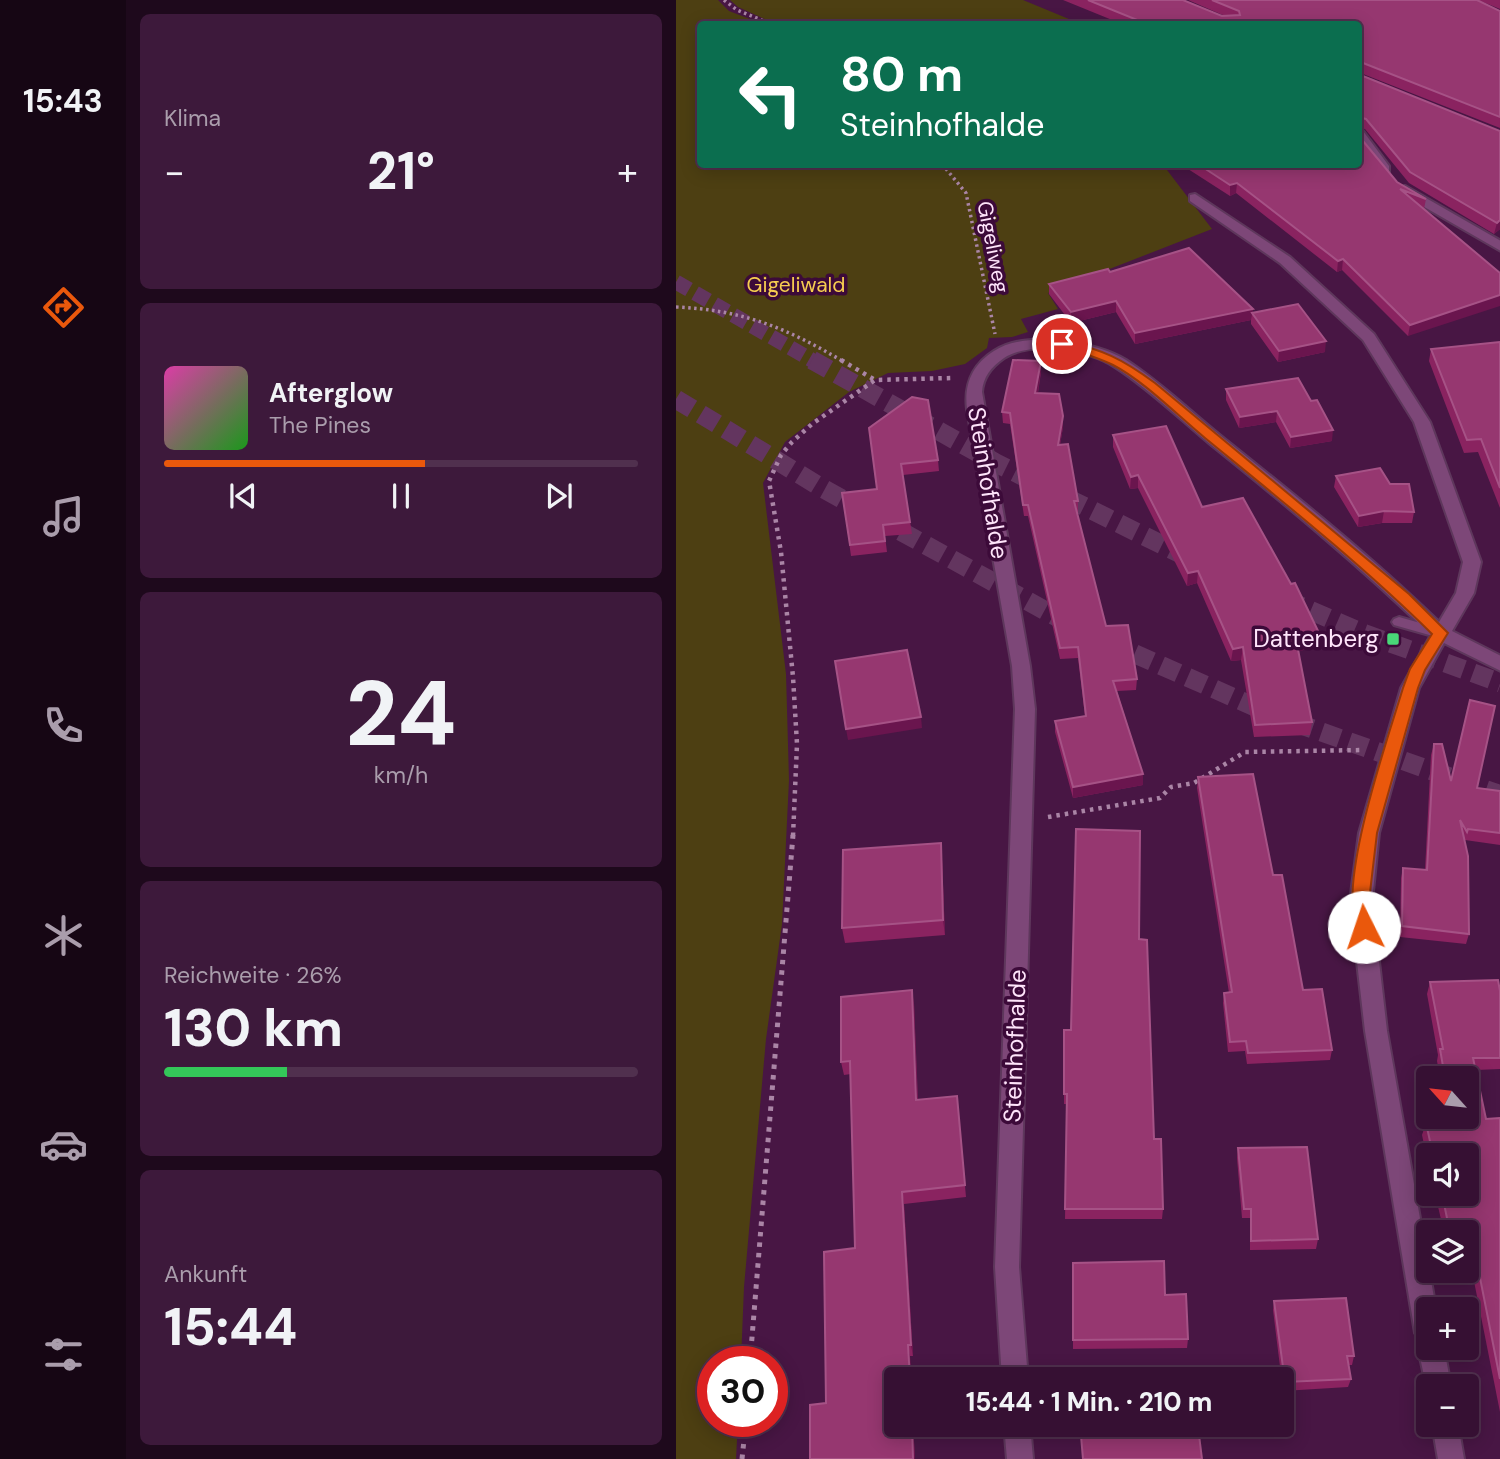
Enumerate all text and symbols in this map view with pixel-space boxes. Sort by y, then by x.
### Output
text: 80 m [840,42,963,106]
icon: left [725,49,816,140]
text: 15:43 [23,80,103,122]
text: Klima [164,103,221,133]
text: Steinhofhalde [840,104,1044,146]
text: 21° [367,137,435,205]
text: − [164,147,185,197]
text: + [617,147,638,197]
street label: Gigeliweg [970,199,1016,296]
park label: Gigeliwald [747,271,845,299]
icon: directions [39,283,88,332]
pin [1032,314,1092,374]
icon: arrive [1043,325,1081,363]
text: Afterglow [269,376,393,410]
street label: Steinhofhalde [961,405,1016,561]
text: The Pines [269,410,371,440]
icon: previous [224,477,262,515]
icon: pause [382,477,420,515]
icon: next [540,477,578,515]
icon: music [39,492,88,541]
place label: Dattenberg [1253,623,1379,654]
marker: Dattenberg [1385,631,1401,647]
text: 24 [345,655,457,773]
icon: phone [39,701,88,750]
text: km/h [374,760,428,790]
position arrow [1327,890,1401,964]
icon: climate [39,911,88,960]
text: Reichweite · 26% [164,960,342,990]
street label: Steinhofhalde [996,969,1033,1123]
text: 130 km [164,994,343,1062]
north arrow [1416,1066,1479,1129]
map controls [1416,1066,1479,1437]
icon: car [39,1120,88,1169]
button: sound [1416,1143,1479,1206]
button: layers [1416,1220,1479,1283]
text: Ankunft [164,1259,247,1289]
text: 15:44 [164,1293,297,1361]
button: + [1416,1297,1479,1360]
icon: filters [39,1330,88,1379]
speed limit sign: 30 [697,1346,788,1437]
button: − [1416,1374,1479,1437]
text: 15:44 · 1 Min. · 210 m [966,1385,1212,1419]

